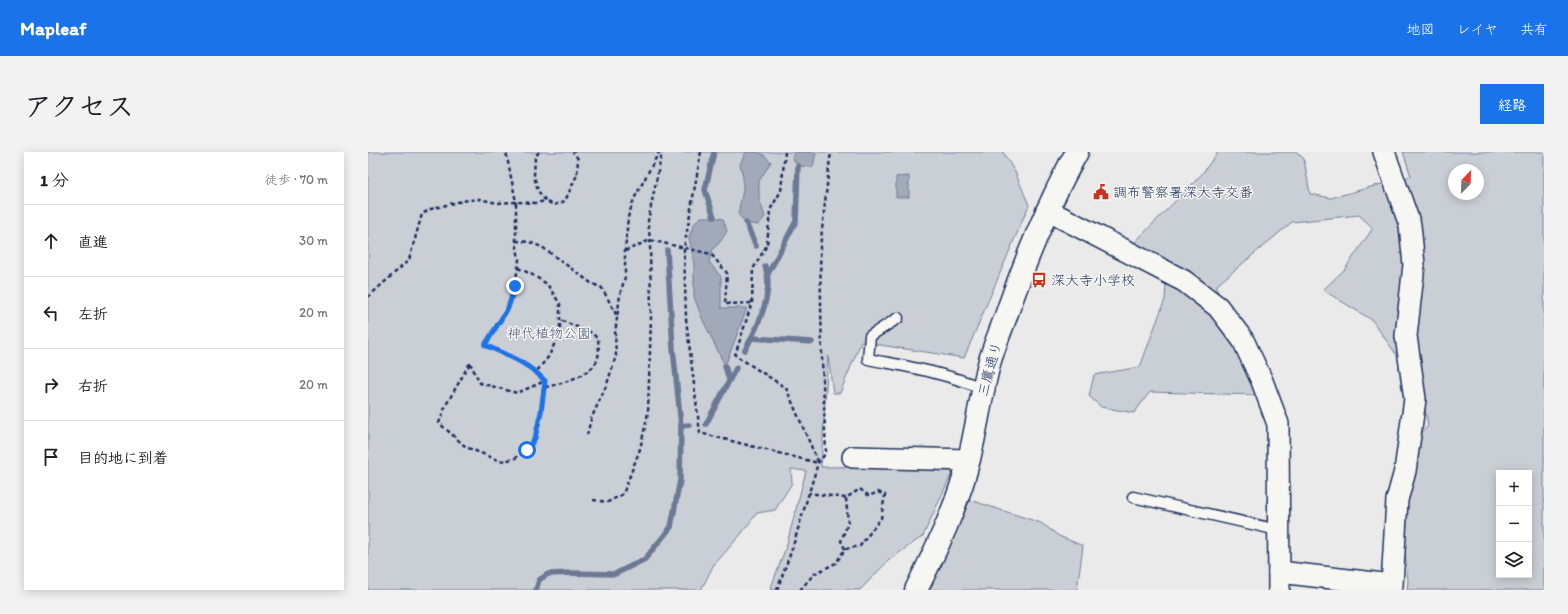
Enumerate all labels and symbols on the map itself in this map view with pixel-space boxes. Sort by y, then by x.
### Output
north arrow [1448,164,1484,200]
public building icon: 調布警察署深大寺交番 [1092,183,1110,201]
place label: 調布警察署深大寺交番 [1113,184,1253,201]
bus stop icon: 深大寺小学校 [1030,271,1048,289]
place label: 深大寺小学校 [1051,272,1135,289]
route end [506,277,524,295]
park label: 神代植物公園 [507,325,591,342]
street label: 三鷹通り [975,340,1005,398]
route start [518,441,536,459]

